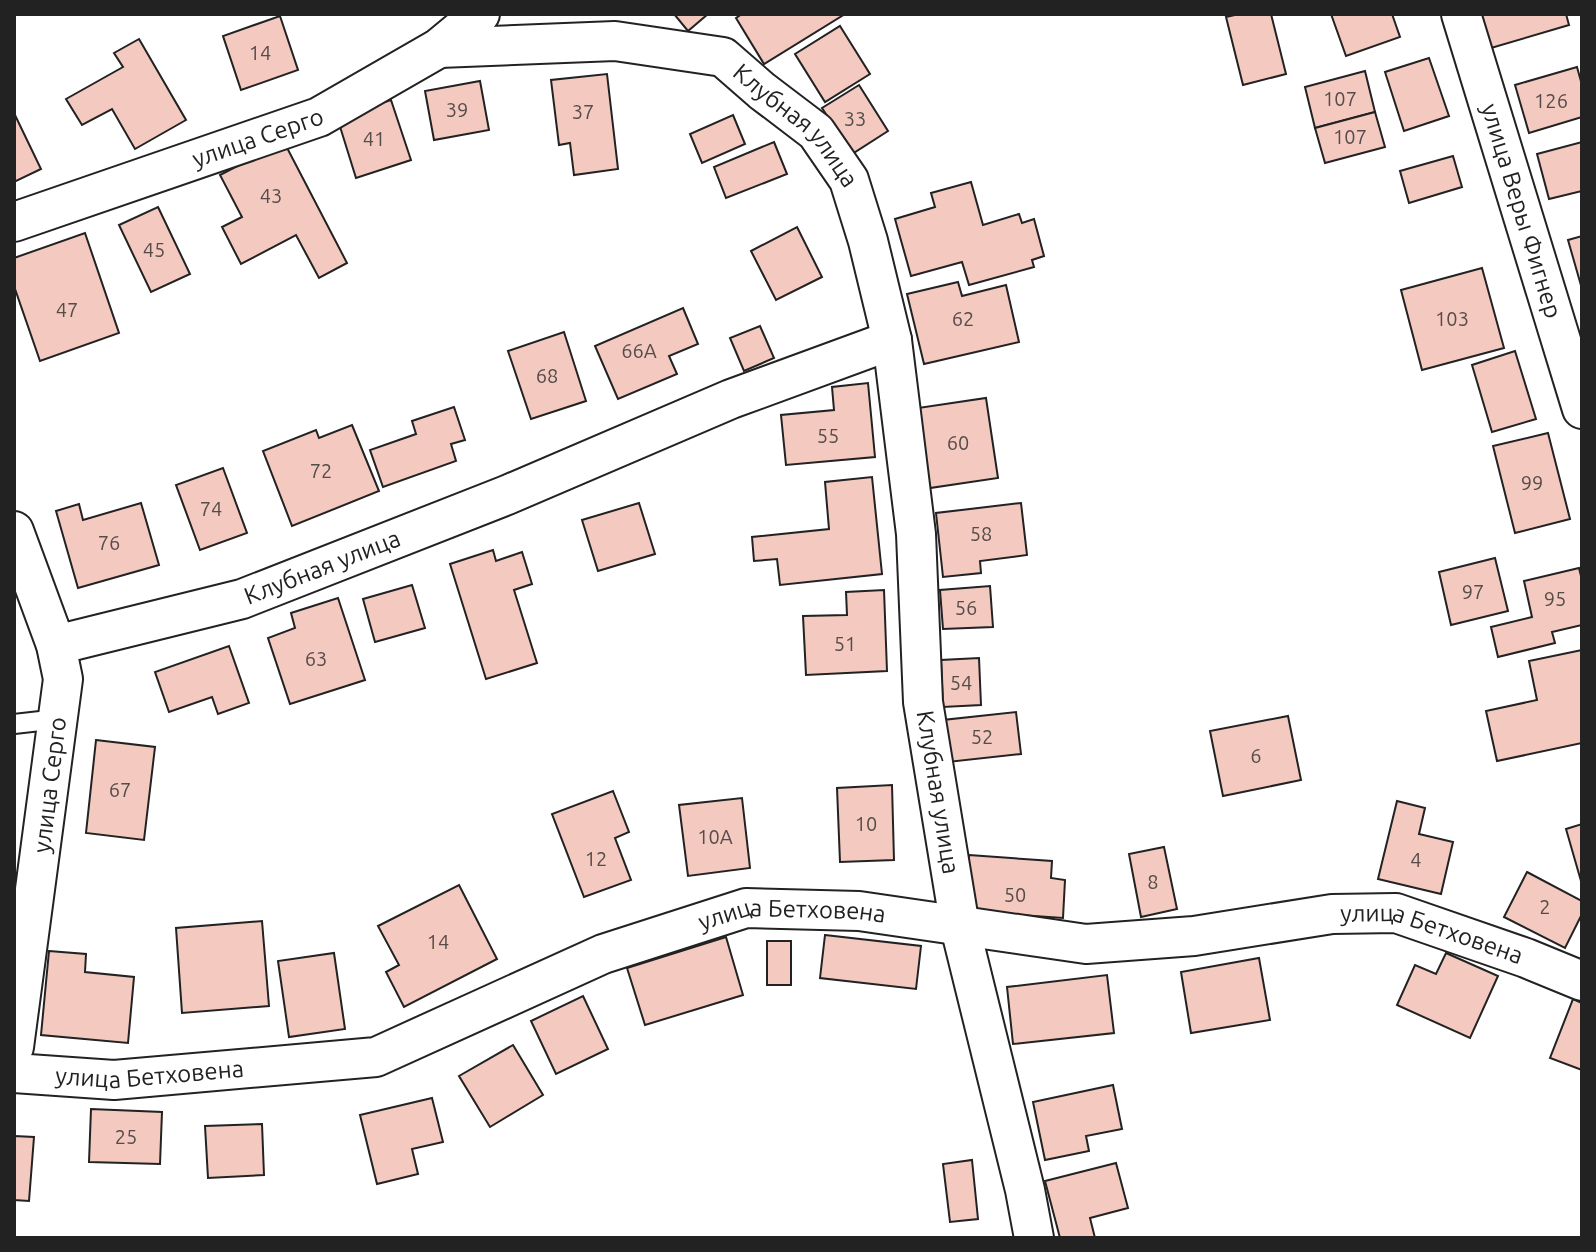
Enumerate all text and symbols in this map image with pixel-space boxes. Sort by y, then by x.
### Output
house number: 14 [249,41,271,64]
street label: Клубная улица [728,58,864,192]
house number: 107 [1323,87,1357,110]
house number: 126 [1534,89,1568,112]
house number: 39 [446,98,468,121]
house number: 37 [572,100,594,123]
street label: улица Веры Фигнер [1476,100,1567,321]
street label: улица Серго [189,102,327,173]
house number: 33 [844,107,866,130]
house number: 107 [1333,125,1367,148]
house number: 41 [363,127,385,150]
house number: 43 [260,184,282,207]
house number: 45 [143,238,165,261]
house number: 47 [56,298,78,321]
house number: 62 [952,307,974,330]
house number: 103 [1435,307,1469,330]
house number: 66А [621,339,657,362]
house number: 68 [536,364,558,387]
house number: 55 [817,424,839,447]
house number: 60 [947,431,969,454]
house number: 72 [310,459,332,482]
house number: 99 [1521,471,1543,494]
house number: 74 [200,497,222,520]
house number: 58 [970,522,992,545]
street label: Клубная улица [240,524,404,610]
house number: 76 [98,531,120,554]
house number: 97 [1462,580,1484,603]
house number: 95 [1544,587,1566,610]
house number: 56 [955,596,977,619]
house number: 51 [834,632,856,655]
house number: 63 [305,647,327,670]
house number: 54 [950,671,972,694]
street label: Клубная улица [912,708,965,876]
street label: улица Серго [28,715,71,855]
house number: 52 [971,725,993,748]
house number: 6 [1250,744,1262,767]
house number: 67 [109,778,131,801]
house number: 10 [855,812,877,835]
house number: 10А [697,825,733,848]
house number: 12 [585,847,607,870]
house number: 4 [1410,848,1422,871]
house number: 8 [1147,870,1159,893]
house number: 50 [1004,883,1026,906]
street label: улица Бетховена [695,893,888,935]
house number: 2 [1539,895,1551,918]
street label: улица Бетховена [1340,899,1527,969]
house number: 14 [427,930,449,953]
street label: улица Бетховена [54,1055,245,1093]
house number: 25 [115,1125,137,1148]

